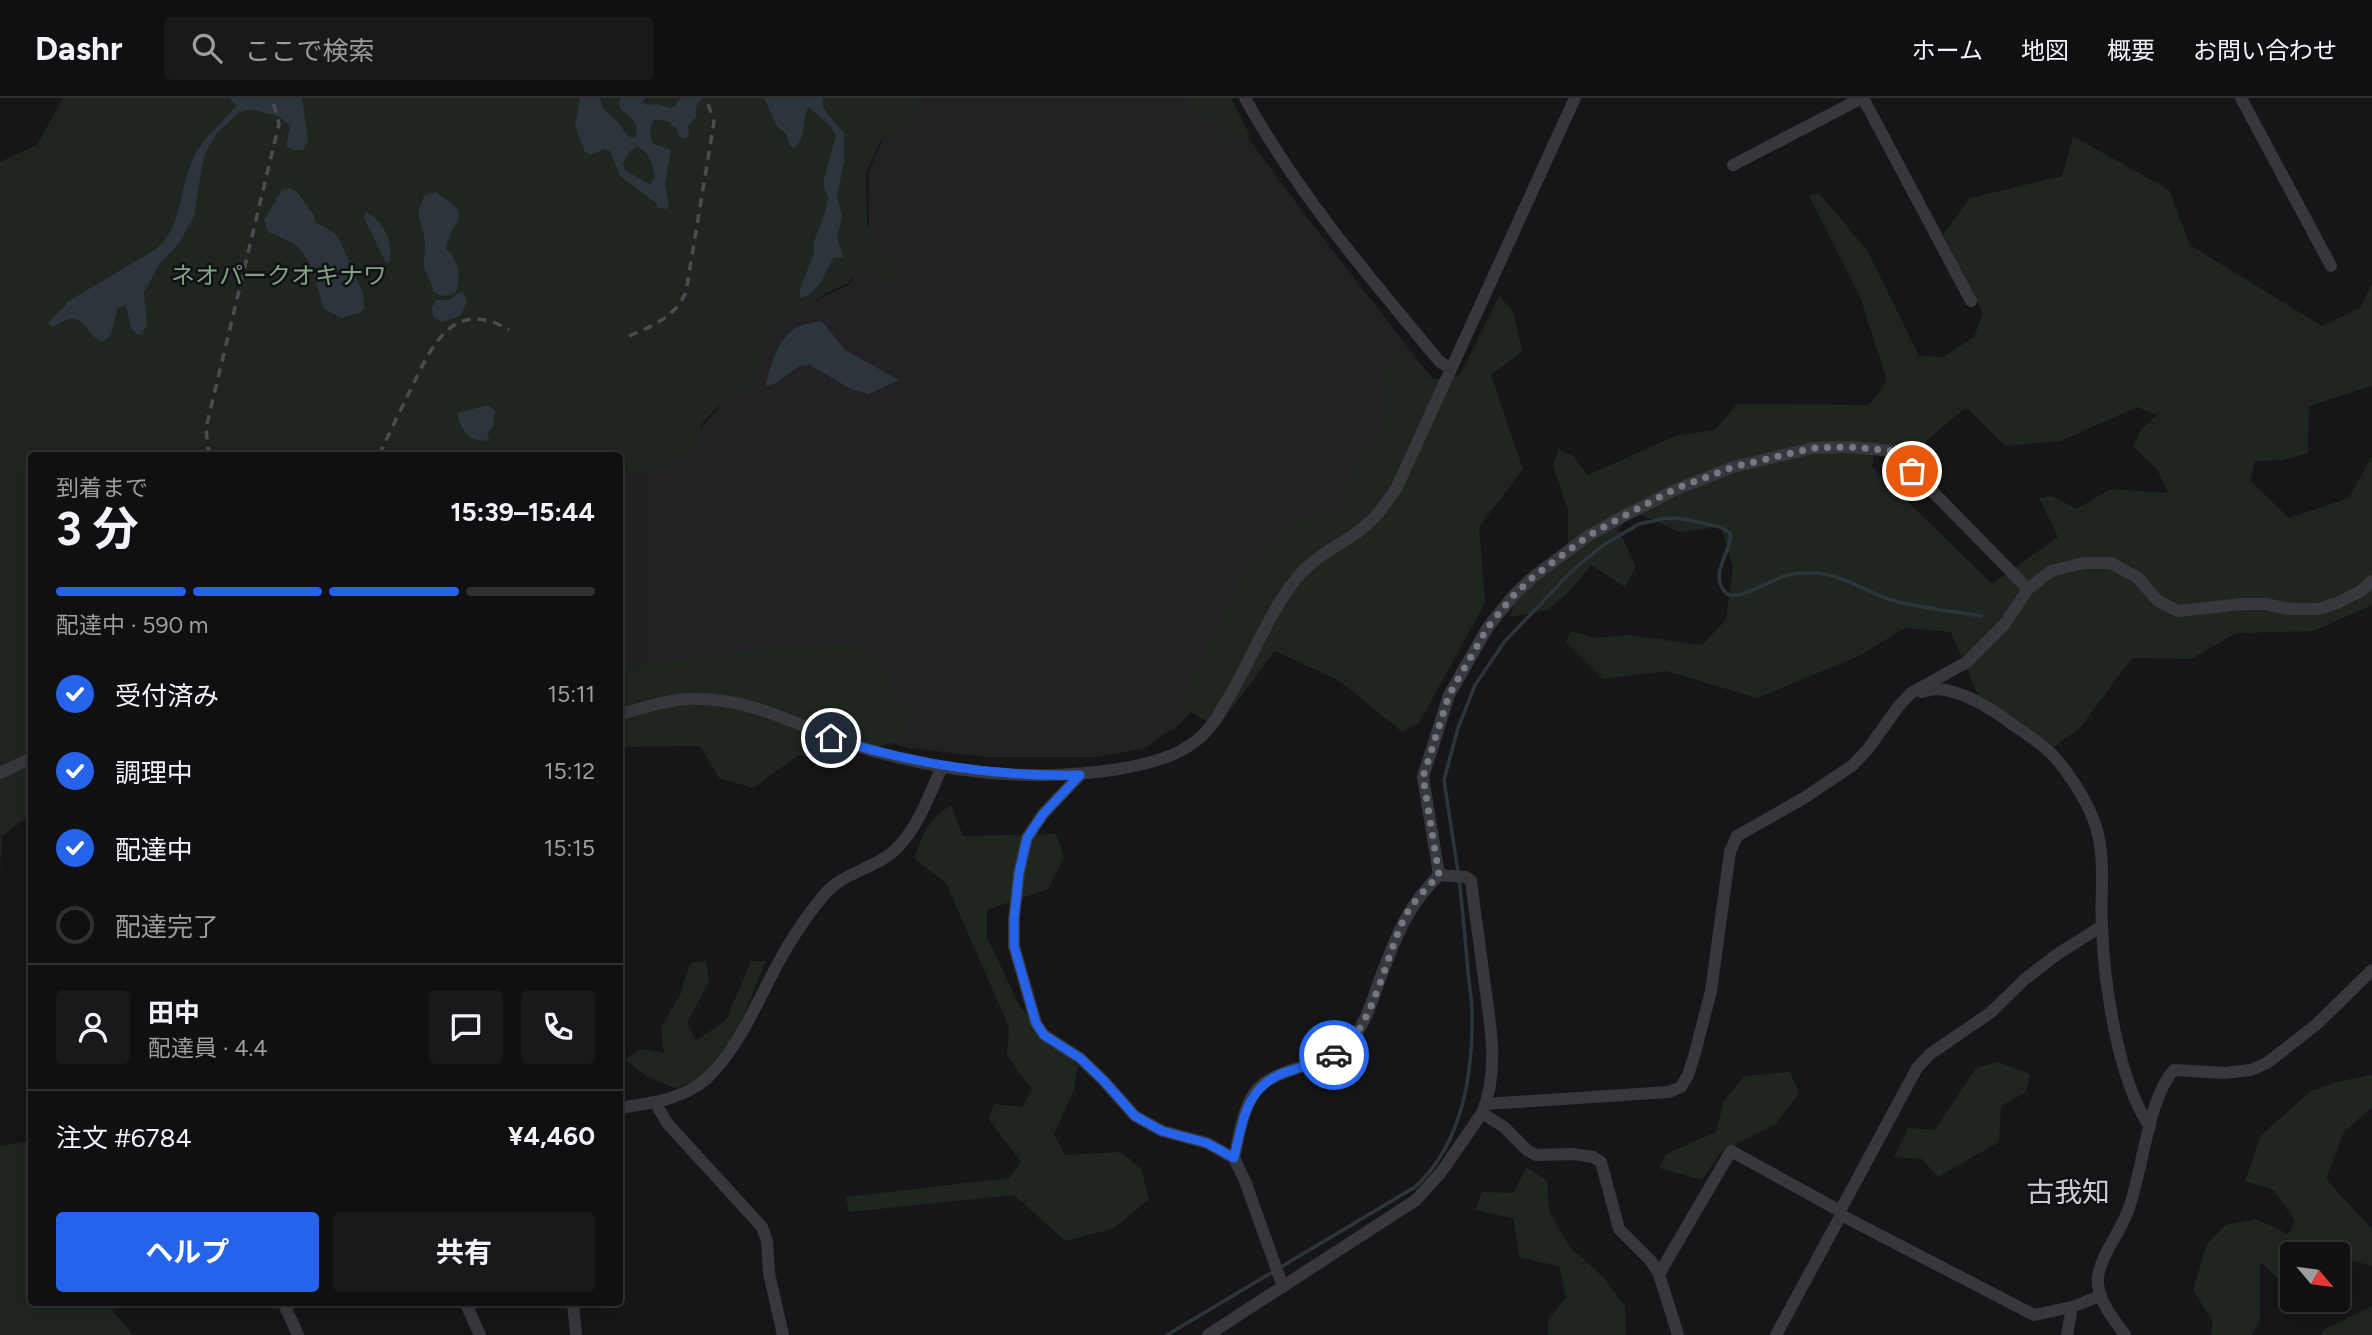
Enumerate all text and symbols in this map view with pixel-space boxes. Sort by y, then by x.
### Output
search box [164,17,654,80]
text: Dashr [35,29,122,68]
icon: search [188,29,226,67]
text: ここで検索 [244,35,374,67]
text: ホーム [1912,36,1983,65]
text: 地図 [2021,36,2069,65]
text: 概要 [2107,36,2155,65]
text: お問い合わせ [2193,36,2337,65]
park label: ネオパークオキナワ [171,261,387,290]
pin [1882,441,1942,501]
icon: bag [1893,452,1931,490]
text: 到着まで [56,474,148,502]
text: 15:39–15:44 [450,496,595,528]
text: 3 分 [56,501,139,557]
text: 配達中 · 590 m [56,611,208,639]
icon: check [56,675,94,713]
text: 受付済み [115,680,219,712]
text: 15:11 [547,680,595,708]
pin [801,708,861,768]
icon: home [812,719,850,757]
icon: check [56,752,94,790]
text: 調理中 [115,757,193,789]
text: 15:12 [544,757,595,785]
icon: check [56,829,94,867]
text: 配達中 [115,834,193,866]
text: 15:15 [544,834,595,862]
text: 配達完了 [115,911,219,943]
button: person [56,990,130,1064]
button: chat [429,990,503,1064]
button: phone [521,990,595,1064]
text: 田中 [148,997,200,1029]
courier [1299,1020,1369,1090]
text: 配達員 · 4.4 [148,1034,268,1062]
icon: car [1315,1036,1353,1074]
text: ¥4,460 [508,1120,595,1152]
text: 注文 #6784 [56,1122,192,1154]
district label: 古我知 [2026,1175,2110,1209]
button: ヘルプ [56,1212,319,1292]
button: 共有 [333,1212,595,1292]
north arrow [2280,1242,2350,1312]
map controls [2280,1242,2350,1312]

